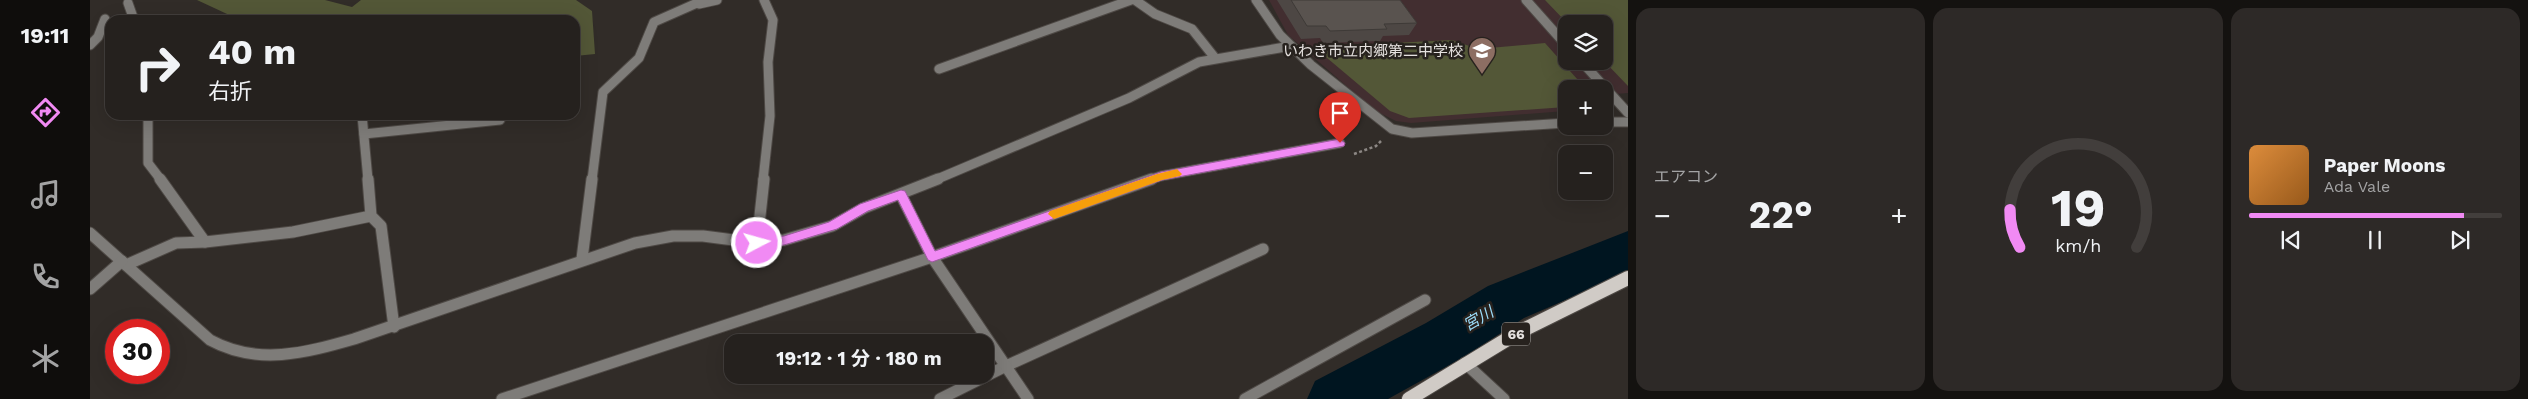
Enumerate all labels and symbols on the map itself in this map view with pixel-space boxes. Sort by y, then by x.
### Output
school or university icon: いわき市立内郷第二中学校 [1467,36,1497,75]
place label: いわき市立内郷第二中学校 [1283,42,1463,60]
pin [1319,92,1361,143]
position arrow [730,216,782,268]
water label: 宮川 [1460,301,1499,335]
speed limit sign: 30 [105,319,170,384]
road number: 66 [1502,322,1530,346]

